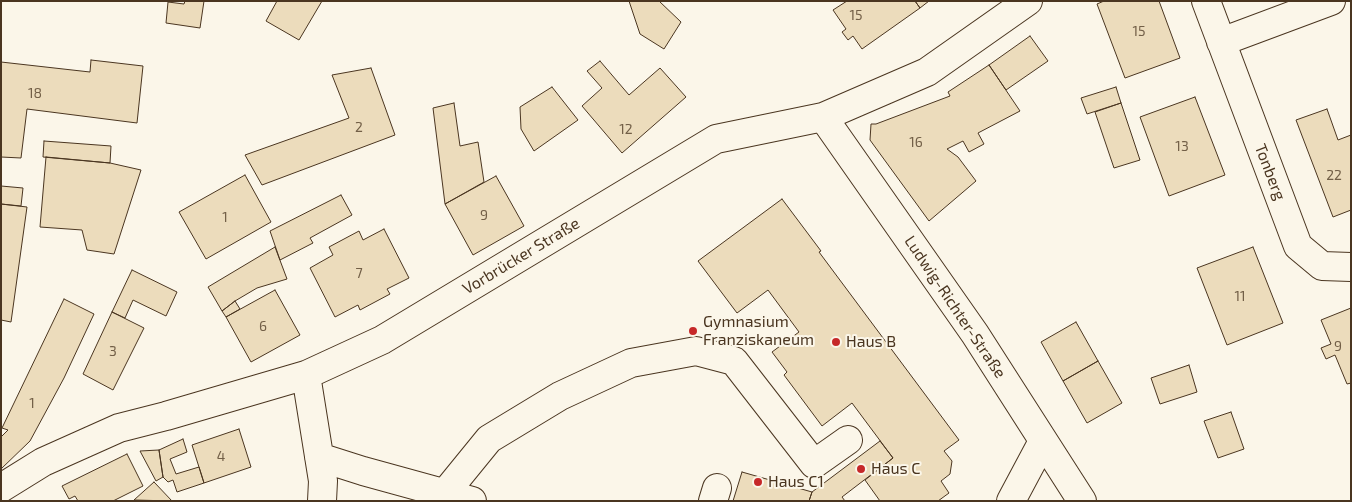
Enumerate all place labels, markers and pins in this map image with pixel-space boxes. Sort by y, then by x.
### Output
place label: Gymnasium Franziskaneum [703,312,814,350]
marker: Gymnasium Franziskaneum [687,325,699,337]
place label: Haus B [846,332,896,352]
marker: Haus B [830,336,842,348]
place label: Haus C [871,459,920,479]
marker: Haus C [855,463,867,475]
place label: Haus C1 [768,472,824,492]
marker: Haus C1 [752,476,764,488]

